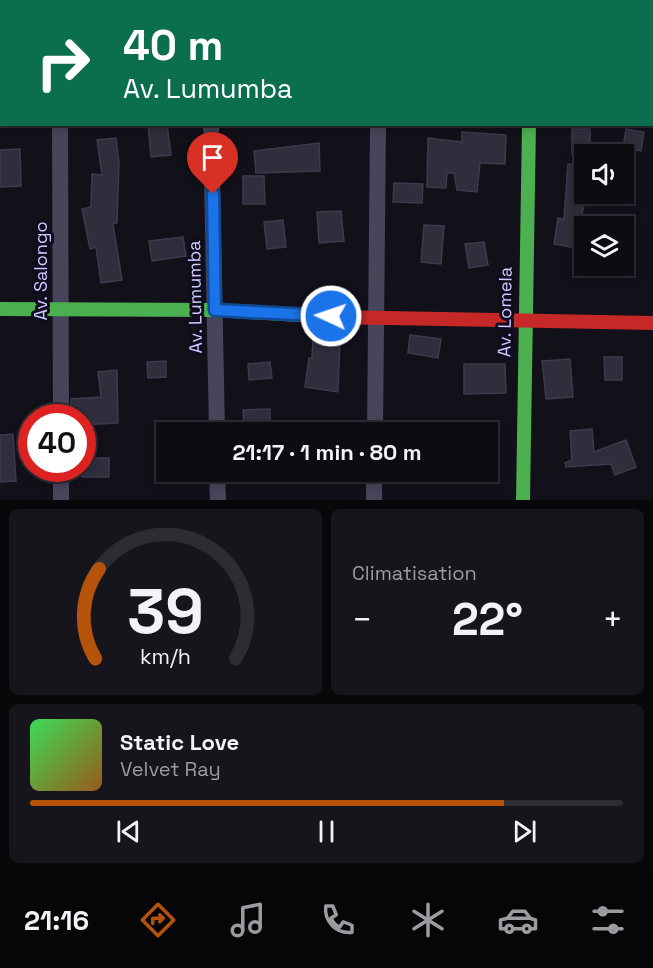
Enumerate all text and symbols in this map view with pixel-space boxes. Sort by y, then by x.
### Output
text: 40 m [123,19,223,72]
icon: right [24,24,102,102]
text: Av. Lumumba [123,71,293,106]
pin [187,132,238,194]
icon: arrive [196,141,229,174]
map controls [574,144,634,276]
button: sound [574,144,634,204]
button: layers [574,216,634,276]
street label: Av. Salongo [29,221,52,321]
street label: Av. Lumumba [182,240,207,354]
street label: Av. Lomela [492,267,517,357]
position arrow [299,284,363,348]
speed limit sign: 40 [18,404,96,482]
text: 21:17 · 1 min · 80 m [232,438,422,466]
text: Climatisation [352,560,477,586]
text: 39 [127,572,204,651]
text: 22° [452,591,523,648]
text: − [352,599,372,641]
text: + [603,599,623,641]
text: km/h [140,643,191,670]
text: Static Love [120,728,239,756]
text: Velvet Ray [120,756,221,782]
icon: previous [112,815,145,848]
icon: pause [310,815,343,848]
icon: next [508,815,541,848]
icon: directions [137,899,179,941]
icon: music [227,899,269,941]
icon: phone [317,899,359,941]
icon: climate [407,899,449,941]
icon: car [497,899,539,941]
icon: filters [587,899,629,941]
text: 21:16 [24,903,89,938]

